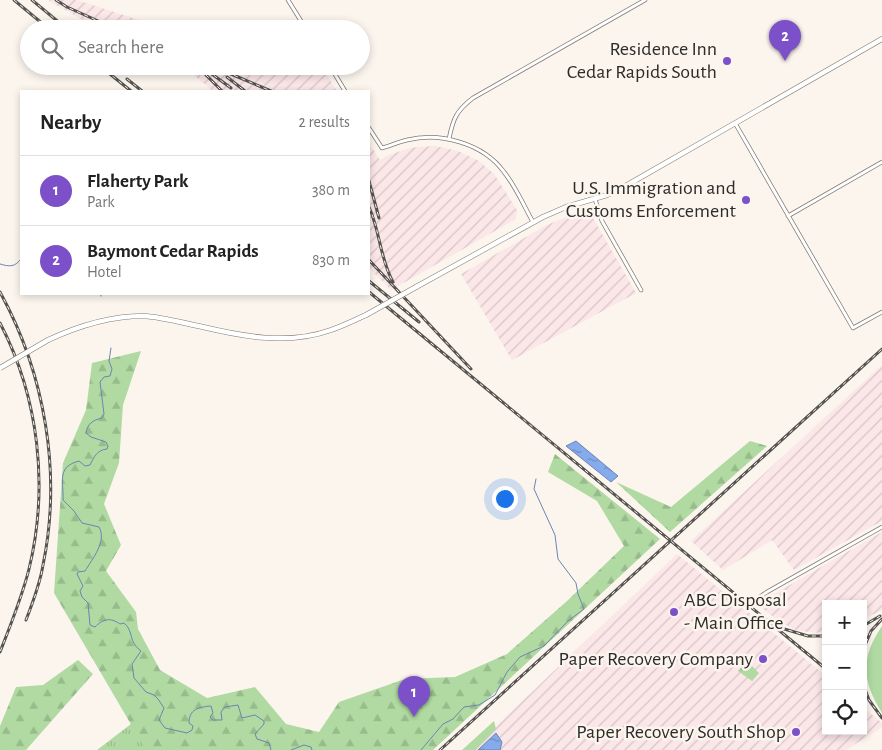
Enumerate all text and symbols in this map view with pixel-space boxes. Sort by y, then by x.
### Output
search box [20,20,370,75]
pin: 2 [769,20,801,61]
icon: search [38,34,66,62]
text: Search here [78,38,164,57]
place label: Residence Inn Cedar Rapids South [567,39,717,82]
marker: Residence Inn Cedar Rapids South [721,55,733,67]
text: Nearby [40,112,101,133]
text: 2 results [298,114,350,130]
text: Flaherty Park [87,172,188,191]
place label: U.S. Immigration and Customs Enforcement [566,178,737,221]
text: 1 [53,182,59,198]
text: 380 m [312,182,350,198]
text: Park [87,194,115,210]
marker: U.S. Immigration and Customs Enforcement [740,194,752,206]
text: Baymont Cedar Rapids [87,242,259,261]
text: 2 [52,252,60,268]
text: 830 m [312,252,350,268]
text: Hotel [87,264,122,280]
your location [492,486,518,512]
place label: ABC Disposal - Main Office [684,590,787,633]
map controls [822,600,867,735]
button: + [822,600,867,645]
marker: ABC Disposal - Main Office [668,606,680,618]
button: − [822,645,867,690]
place label: Paper Recovery Company [559,649,753,669]
marker: Paper Recovery Company [757,653,769,665]
pin: 1 [398,676,430,717]
button: locate [822,690,867,735]
place label: Paper Recovery South Shop [576,722,786,742]
marker: Paper Recovery South Shop [790,726,802,738]

